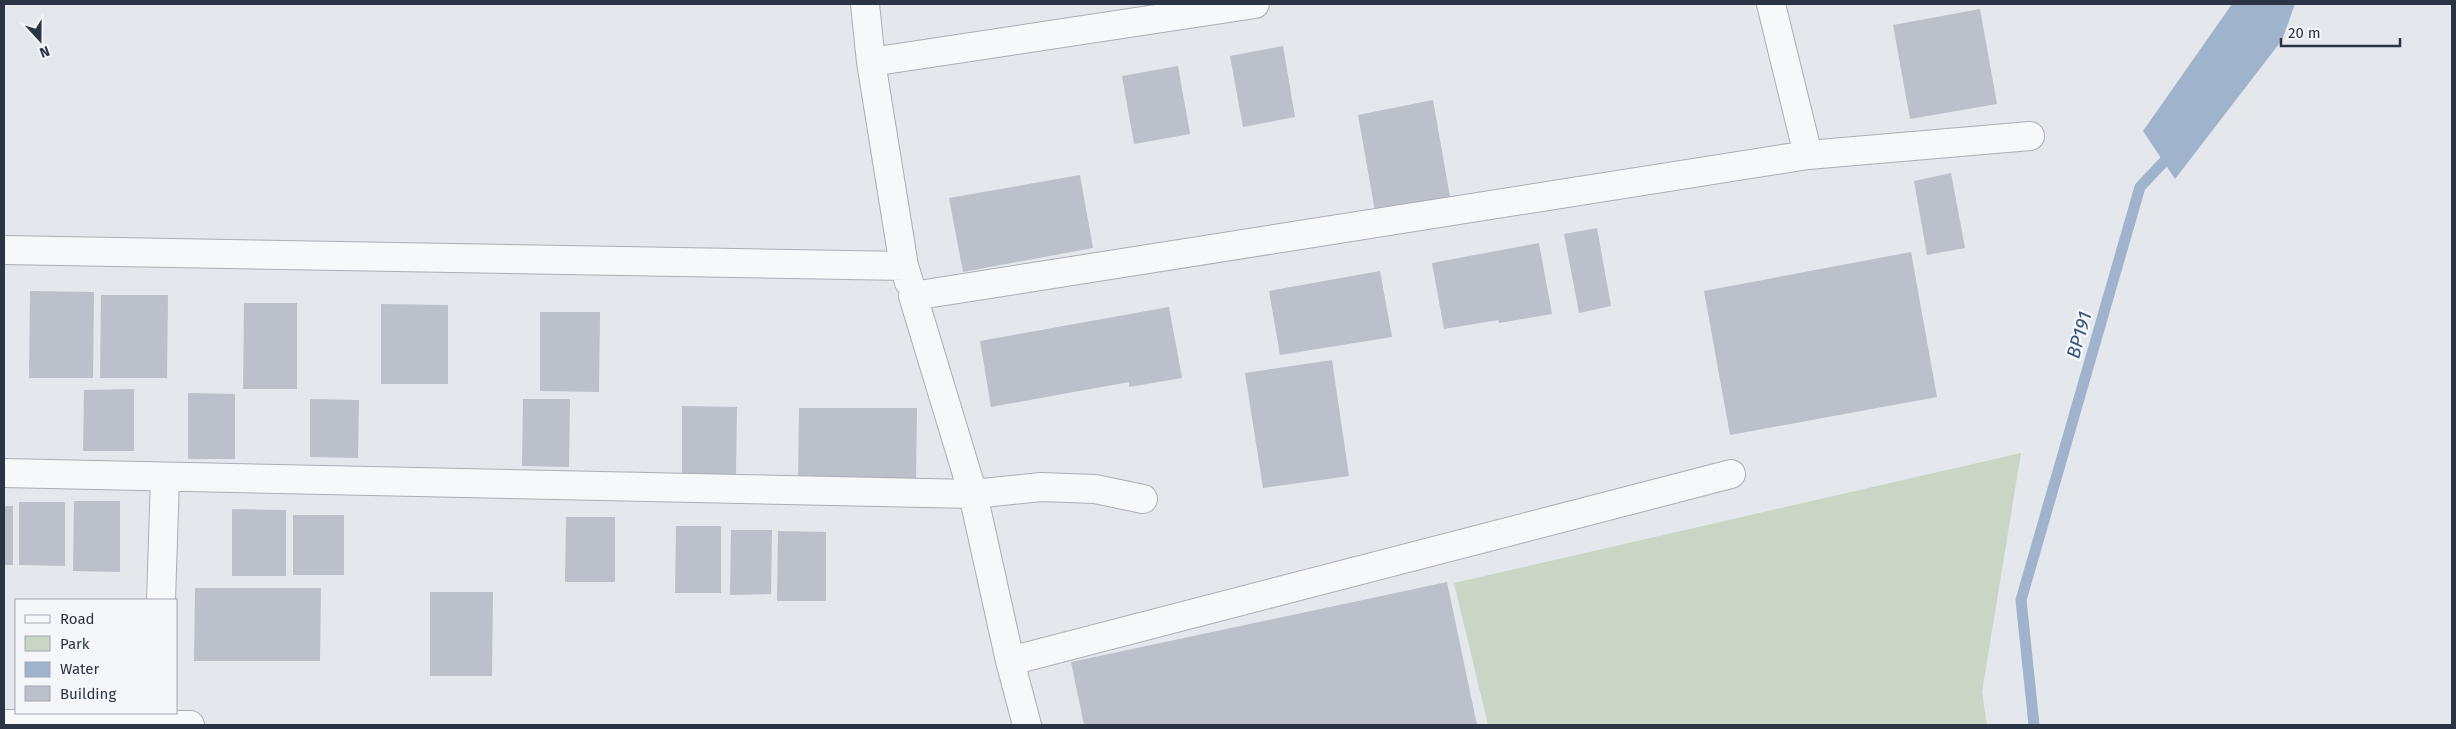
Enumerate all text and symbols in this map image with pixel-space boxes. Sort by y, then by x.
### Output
north arrow [15,15,65,65]
scale bar [2281,15,2400,47]
text: 20 m [2288,24,2321,42]
text: N [37,42,52,61]
water label: BP191 [2061,309,2097,361]
legend [15,599,178,714]
text: Road [60,610,95,628]
text: Park [60,635,90,653]
text: Water [60,660,99,678]
text: Building [60,685,116,703]

